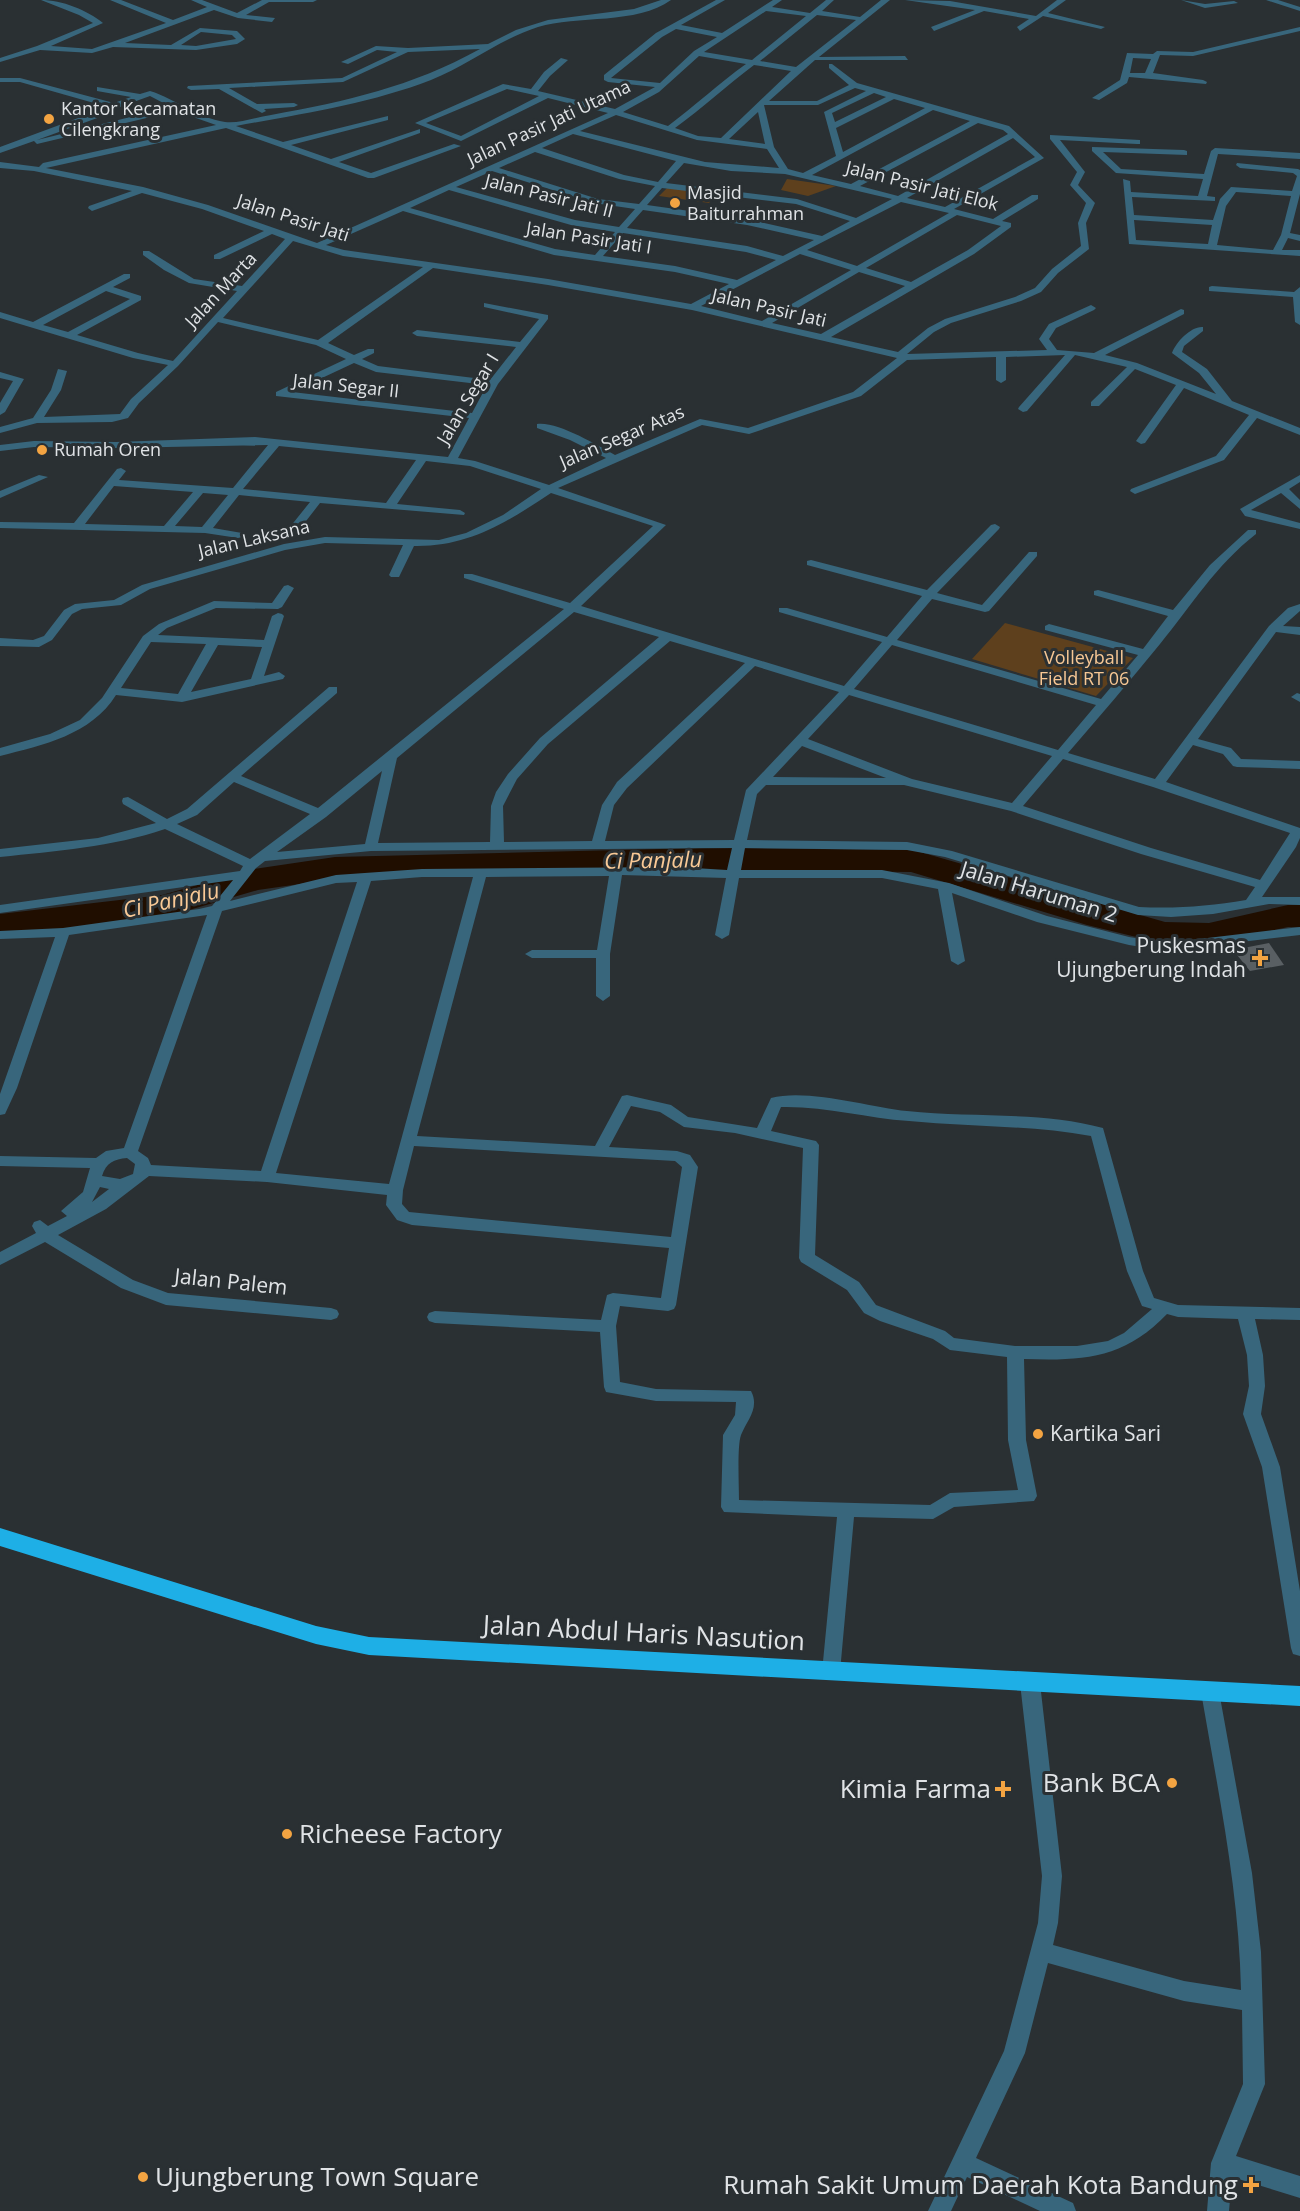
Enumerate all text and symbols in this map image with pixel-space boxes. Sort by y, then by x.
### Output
street label: Jalan Pasir Jati Utama [461,74,634,171]
place label: Kantor Kecamatan Cilengkrang [61,96,216,141]
marker: Kantor Kecamatan Cilengkrang [42,112,56,126]
street label: Jalan Pasir Jati Elok [842,154,1002,216]
street label: Jalan Pasir Jati II [481,167,616,223]
place label: Masjid Baiturrahman [687,180,804,225]
street label: Jalan Pasir Jati [232,187,353,247]
marker: Masjid Baiturrahman [668,196,682,210]
street label: Jalan Pasir Jati I [523,215,654,259]
street label: Jalan Marta [178,246,261,334]
street label: Jalan Pasir Jati [708,282,829,332]
street label: Jalan Segar I [430,349,504,450]
street label: Jalan Segar II [290,367,401,403]
street label: Jalan Segar Atas [554,399,688,474]
place label: Rumah Oren [54,437,161,461]
marker: Rumah Oren [35,443,49,457]
street label: Jalan Laksana [194,514,312,563]
park label: Volleyball Field RT 06 [1039,645,1129,690]
water label: Ci Panjalu [604,843,703,875]
street label: Jalan Haruman 2 [955,853,1121,928]
water label: Ci Panjalu [120,874,222,924]
place label: Puskesmas Ujungberung Indah [1056,931,1246,983]
marker: Puskesmas Ujungberung Indah [1251,949,1269,967]
street label: Jalan Palem [171,1261,289,1301]
place label: Kartika Sari [1050,1419,1161,1447]
marker: Kartika Sari [1031,1427,1045,1441]
street label: Jalan Abdul Haris Nasution [479,1605,806,1658]
place label: Bank BCA [1043,1764,1161,1800]
place label: Kimia Farma [840,1770,991,1806]
marker: Bank BCA [1165,1776,1179,1790]
marker: Kimia Farma [996,1782,1010,1796]
place label: Richeese Factory [299,1815,503,1851]
marker: Richeese Factory [280,1827,294,1841]
place label: Ujungberung Town Square [155,2158,479,2194]
place label: Rumah Sakit Umum Daerah Kota Bandung [723,2166,1238,2202]
marker: Ujungberung Town Square [136,2170,150,2184]
marker: Rumah Sakit Umum Daerah Kota Bandung [1242,2176,1260,2194]

